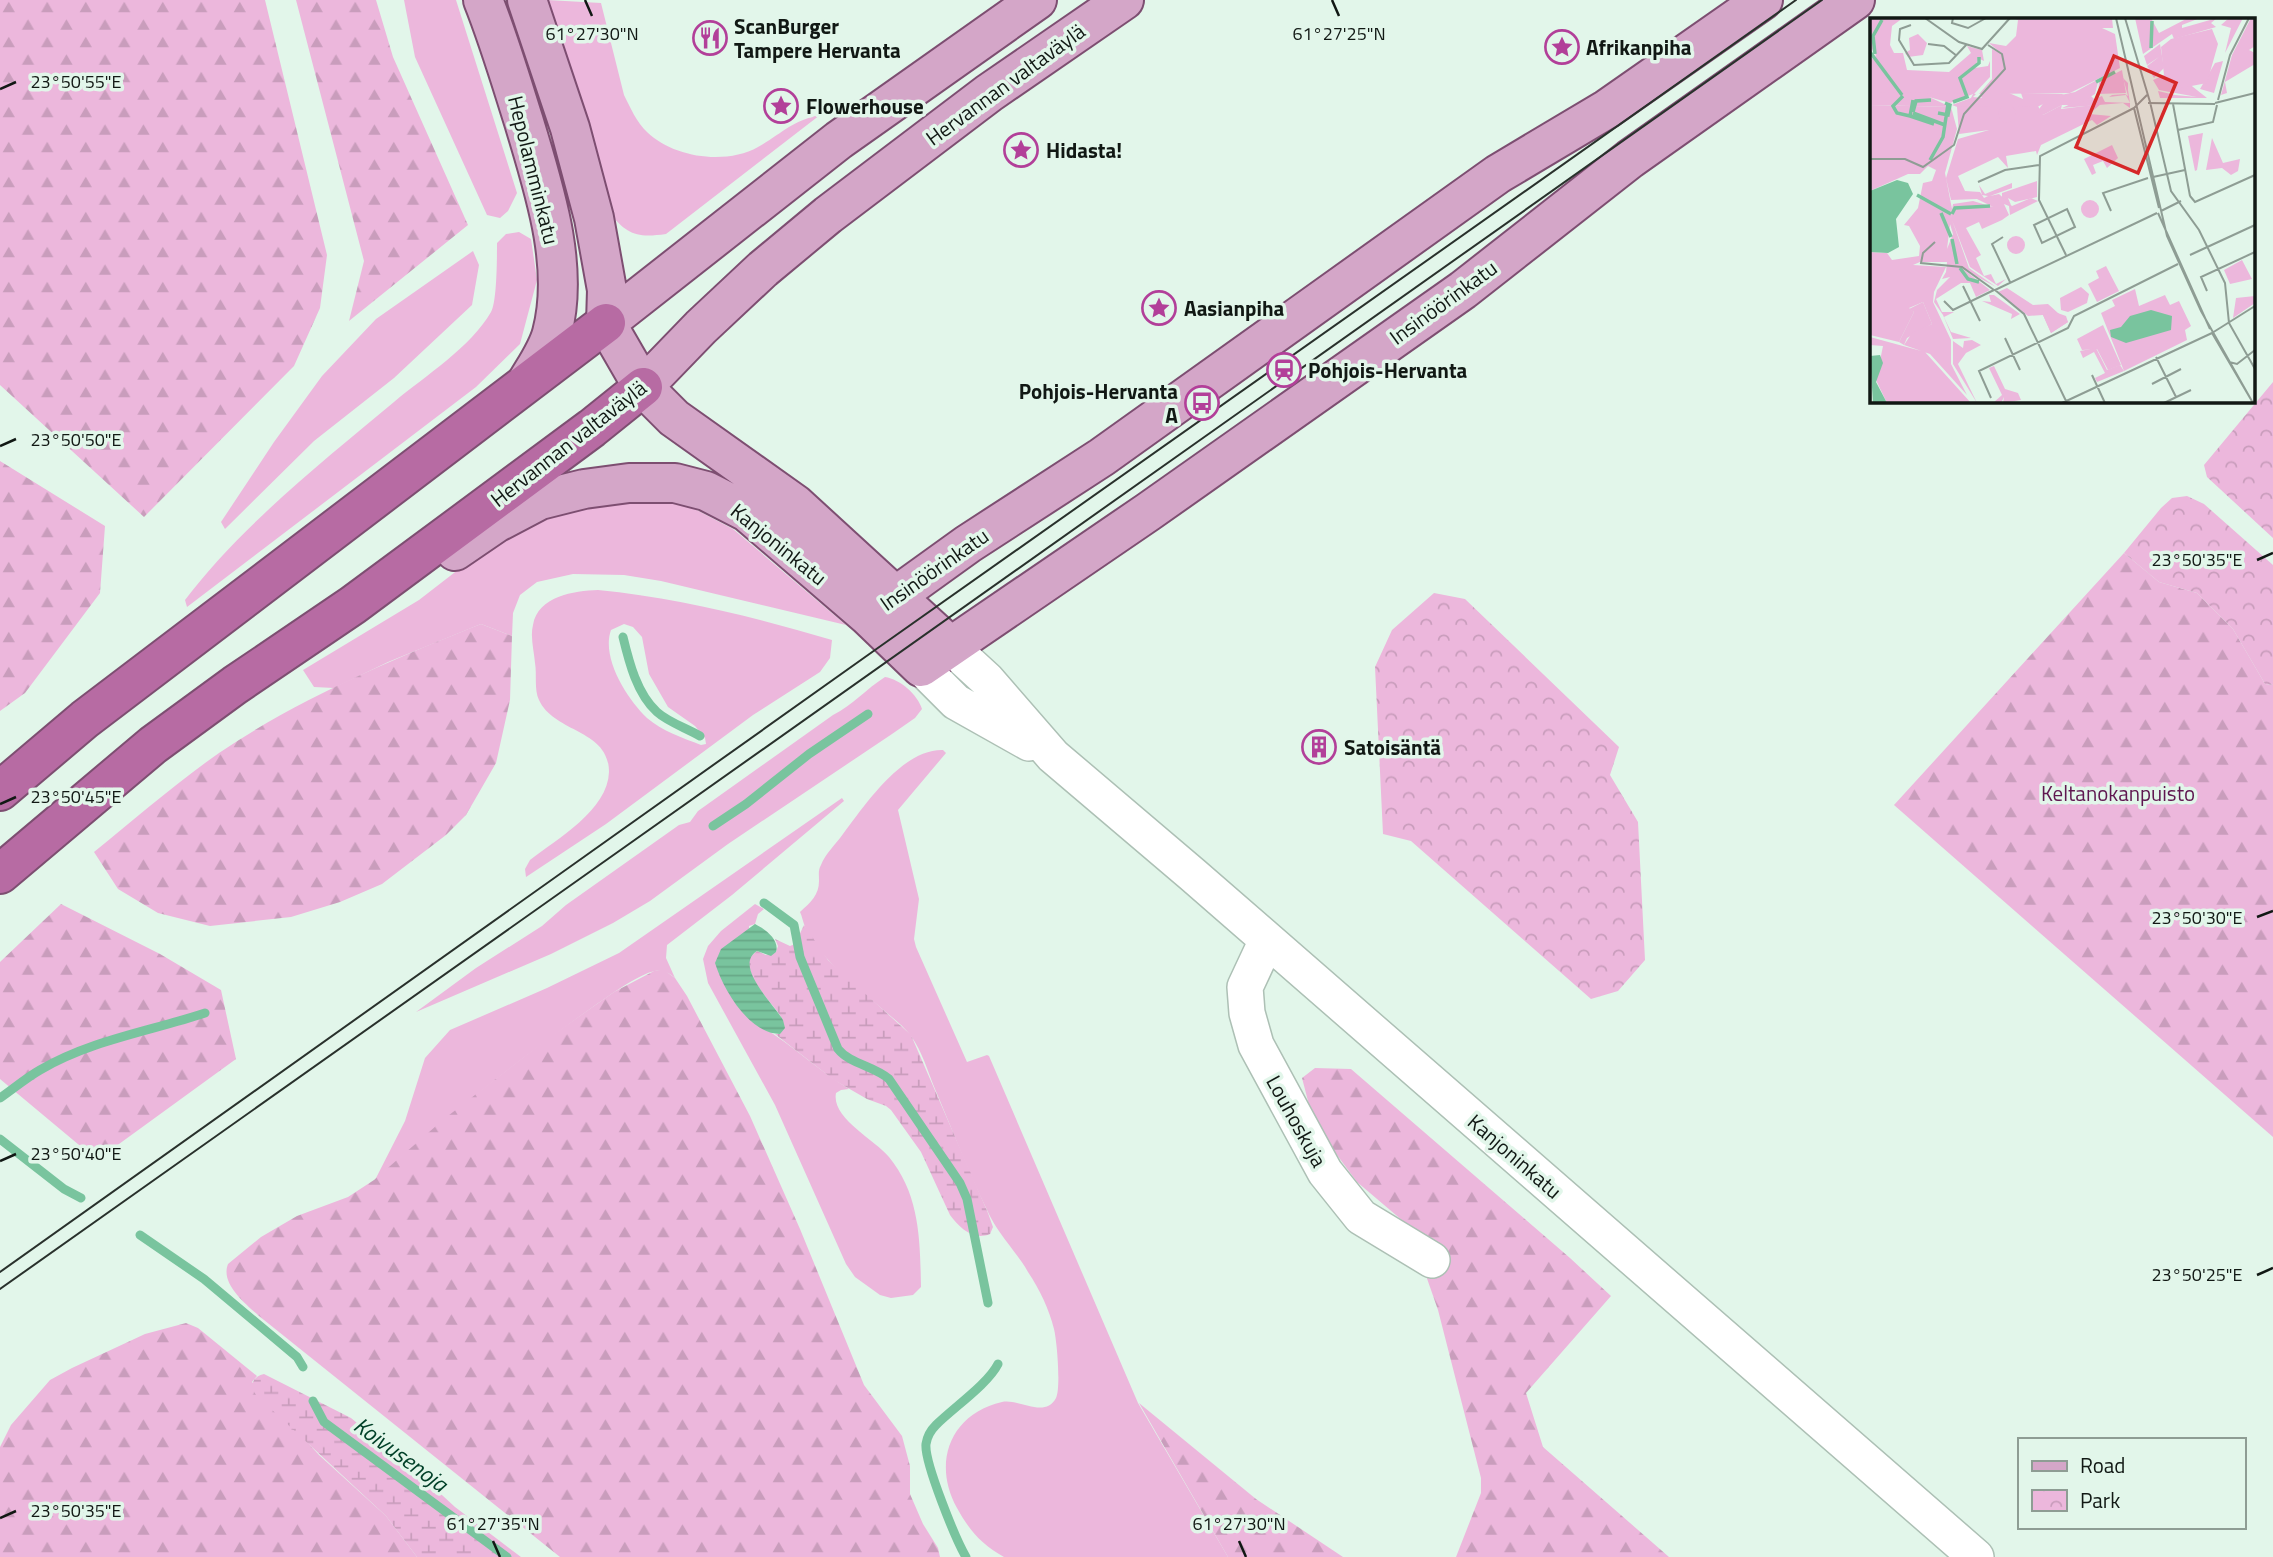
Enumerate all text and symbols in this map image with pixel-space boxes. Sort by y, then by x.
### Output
place label: ScanBurger Tampere Hervanta [734,10,901,66]
street label: Hervannan valtaväylä [919,15,1092,153]
inset map [1870,18,2256,402]
restaurant icon: ScanBurger Tampere Hervanta [691,19,729,57]
text: 61°27'30"N [545,20,639,47]
text: 61°27'25"N [1292,20,1386,47]
place icon: Afrikanpiha [1543,28,1581,66]
place label: Afrikanpiha [1586,31,1692,63]
text: 23°50'55"E [31,68,122,95]
place icon: Flowerhouse [762,87,800,125]
place label: Flowerhouse [806,90,924,122]
street label: Hepolamminkatu [500,92,568,248]
place icon: Hidasta! [1002,131,1040,169]
place label: Hidasta! [1046,134,1122,166]
street label: Insinöörinkatu [1382,252,1504,352]
place icon: Aasianpiha [1140,289,1178,327]
place label: Aasianpiha [1184,292,1285,324]
station icon: Pohjois-Hervanta [1265,351,1303,389]
place label: Pohjois-Hervanta [1308,354,1468,386]
street label: Hervannan valtaväylä [483,372,653,514]
place label: Pohjois-Hervanta A [1019,375,1178,431]
bus stop icon: Pohjois-Hervanta A [1183,384,1221,422]
text: 23°50'50"E [31,426,122,453]
street label: Kanjoninkatu [724,495,834,593]
street label: Insinöörinkatu [873,520,995,618]
text: 23°50'35"E [2152,546,2243,573]
building icon: Satoisäntä [1300,728,1338,766]
place label: Satoisäntä [1344,731,1441,763]
park label: Keltanokanpuisto [2041,777,2195,809]
text: 23°50'45"E [31,783,122,810]
text: 23°50'30"E [2152,904,2243,931]
street label: Louhoskuja [1259,1069,1336,1173]
street label: Kanjoninkatu [1461,1106,1569,1206]
text: 23°50'40"E [31,1140,122,1167]
text: 23°50'25"E [2152,1261,2243,1288]
water label: Koivusenoja [347,1408,457,1501]
legend [2018,1438,2245,1529]
text: Road [2080,1449,2125,1481]
text: Park [2080,1484,2120,1516]
text: 23°50'35"E [31,1497,122,1524]
text: 61°27'35"N [446,1510,540,1537]
text: 61°27'30"N [1192,1510,1286,1537]

